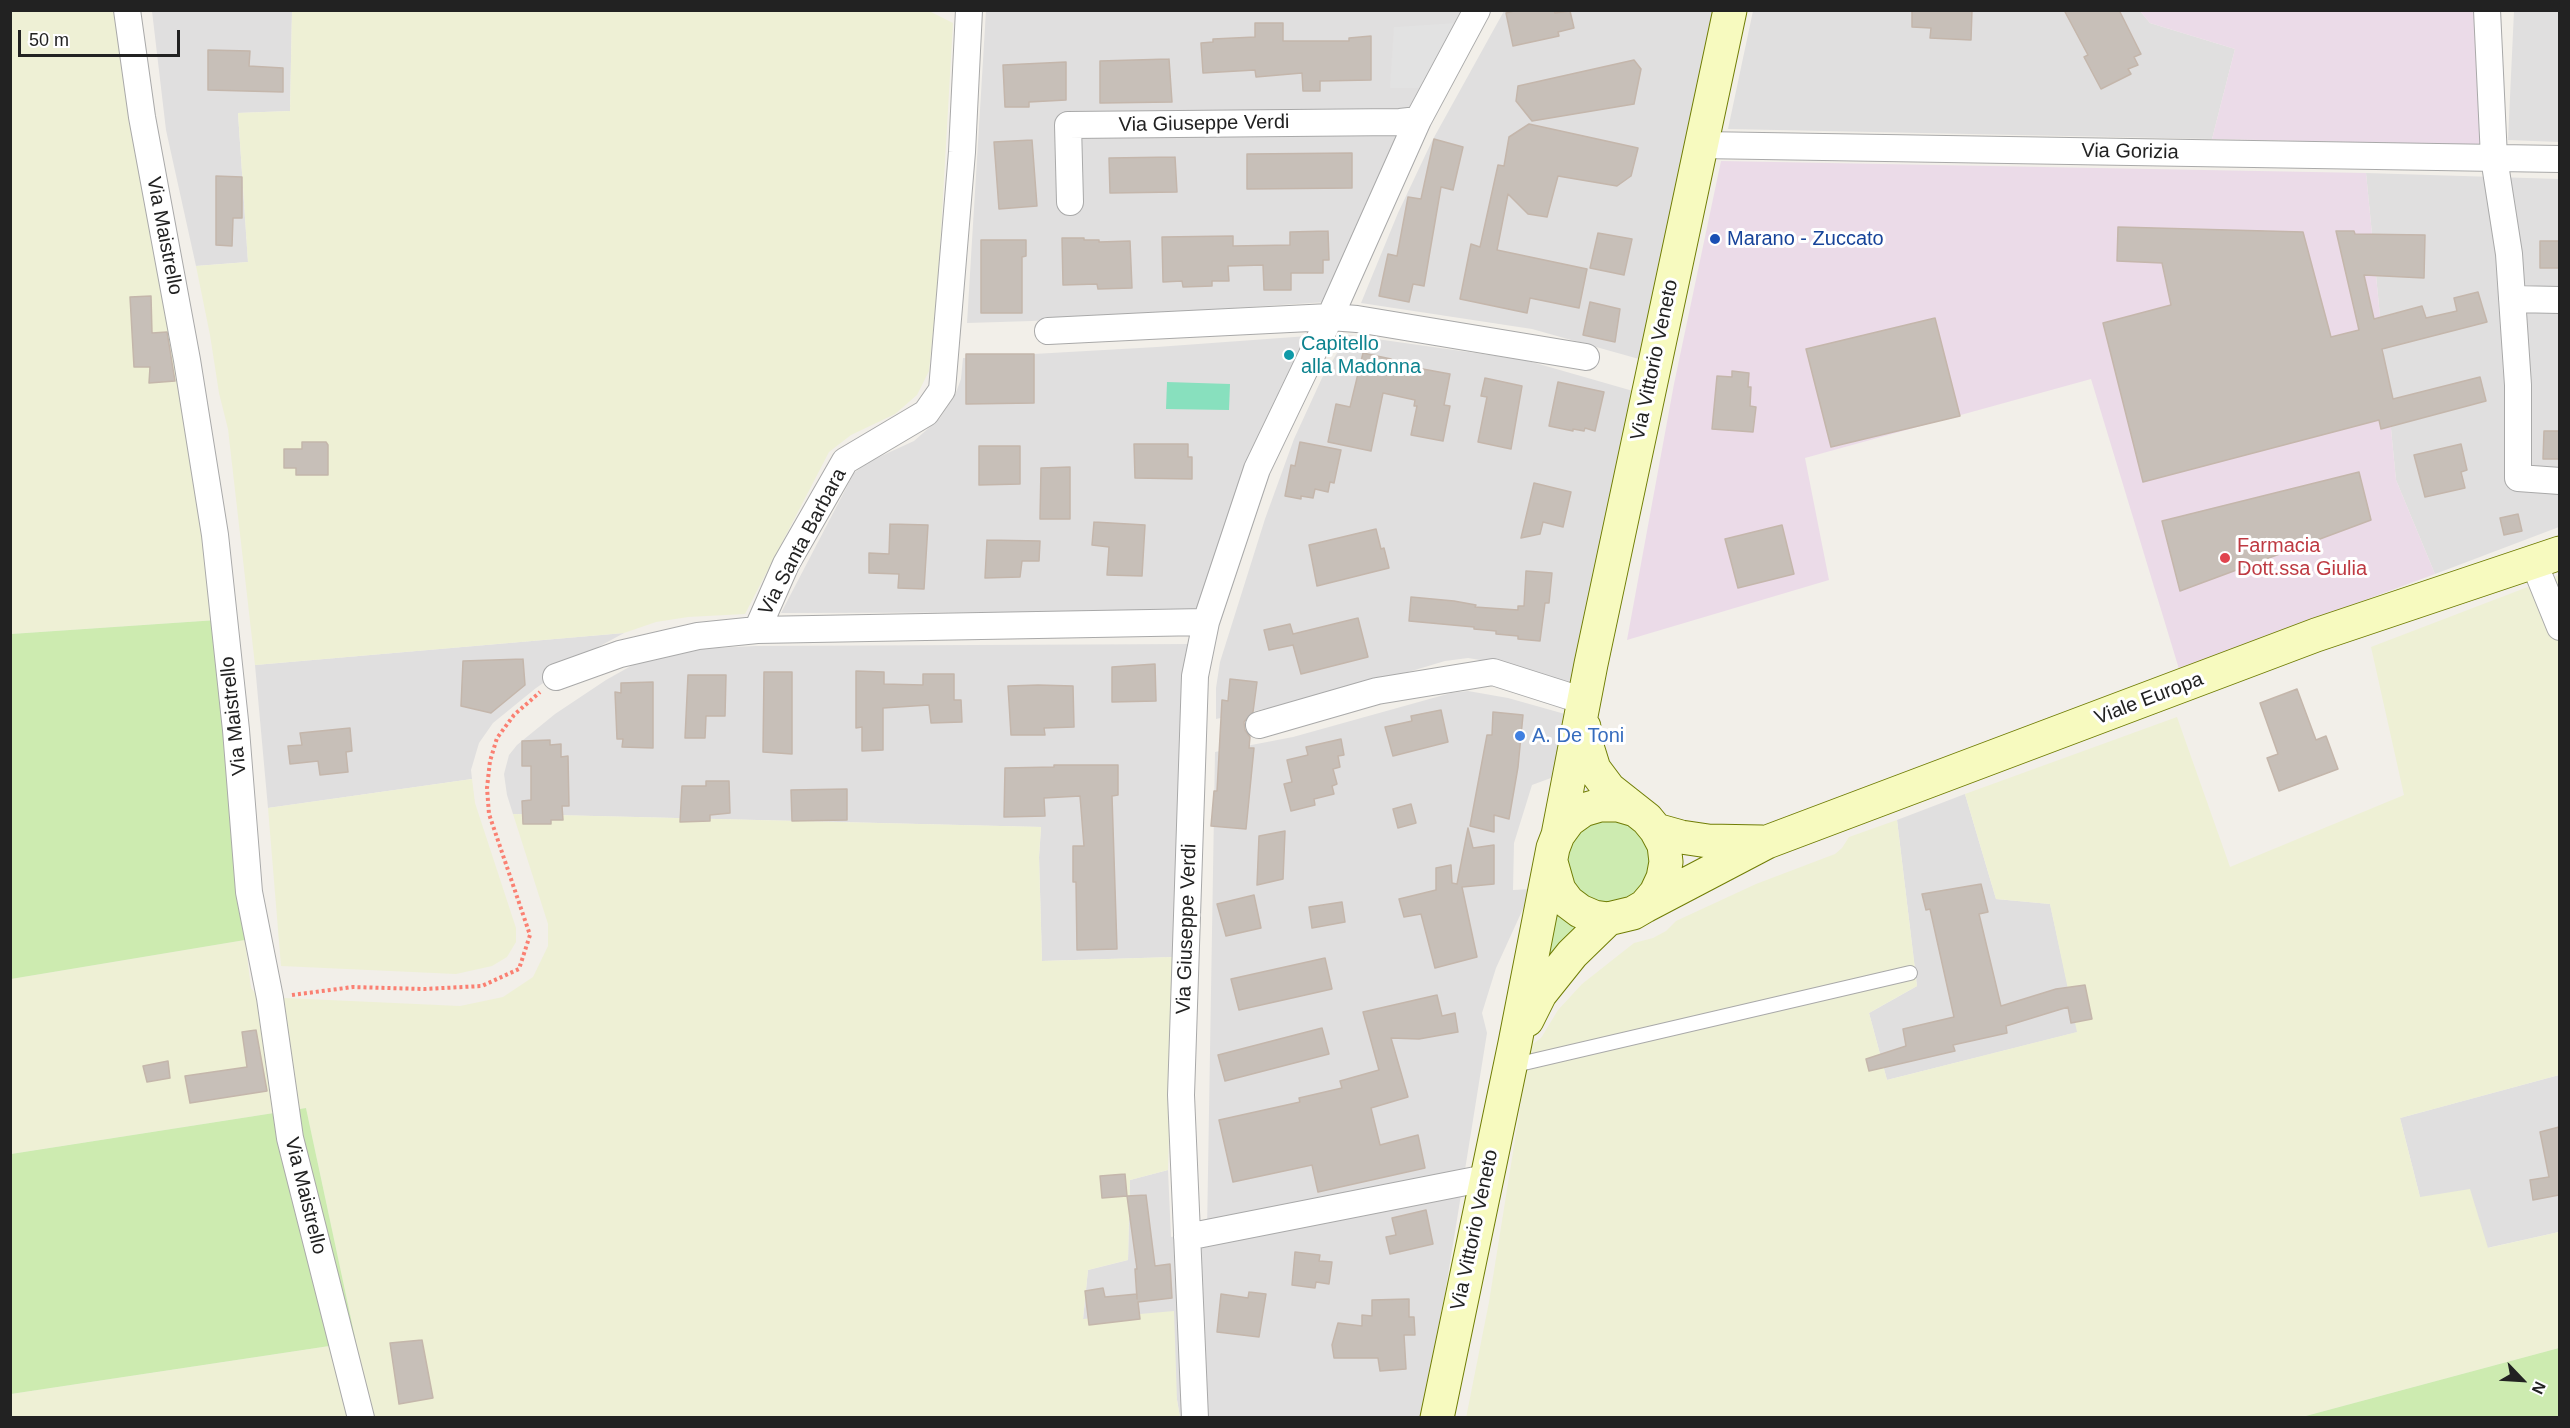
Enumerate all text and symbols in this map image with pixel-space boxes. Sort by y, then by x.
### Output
scale bar [21,18,183,56]
text: 50 m [29,30,69,50]
street label: Via Giuseppe Verdi [1118,111,1290,137]
street label: Via Gorizia [2081,139,2179,165]
street label: Via Maistrello [141,175,187,297]
place label: Marano - Zuccato [1727,227,1884,251]
marker: Marano - Zuccato [1708,232,1722,246]
street label: Via Vittorio Veneto [1626,277,1684,443]
place label: Capitello alla Madonna [1301,332,1421,379]
marker: Capitello alla Madonna [1282,348,1296,362]
street label: Via Santa Barbara [754,464,852,620]
place label: Farmacia Dott.ssa Giulia [2237,534,2367,581]
marker: Farmacia Dott.ssa Giulia [2218,551,2232,565]
street label: Via Maistrello [216,655,252,777]
street label: Viale Europa [2091,667,2207,731]
place label: A. De Toni [1532,724,1624,748]
marker: A. De Toni [1513,729,1527,743]
street label: Via Giuseppe Verdi [1172,843,1202,1015]
street label: Via Maistrello [279,1135,331,1257]
street label: Via Vittorio Veneto [1446,1147,1504,1313]
north arrow [2492,1350,2552,1410]
text: N [2529,1379,2549,1397]

